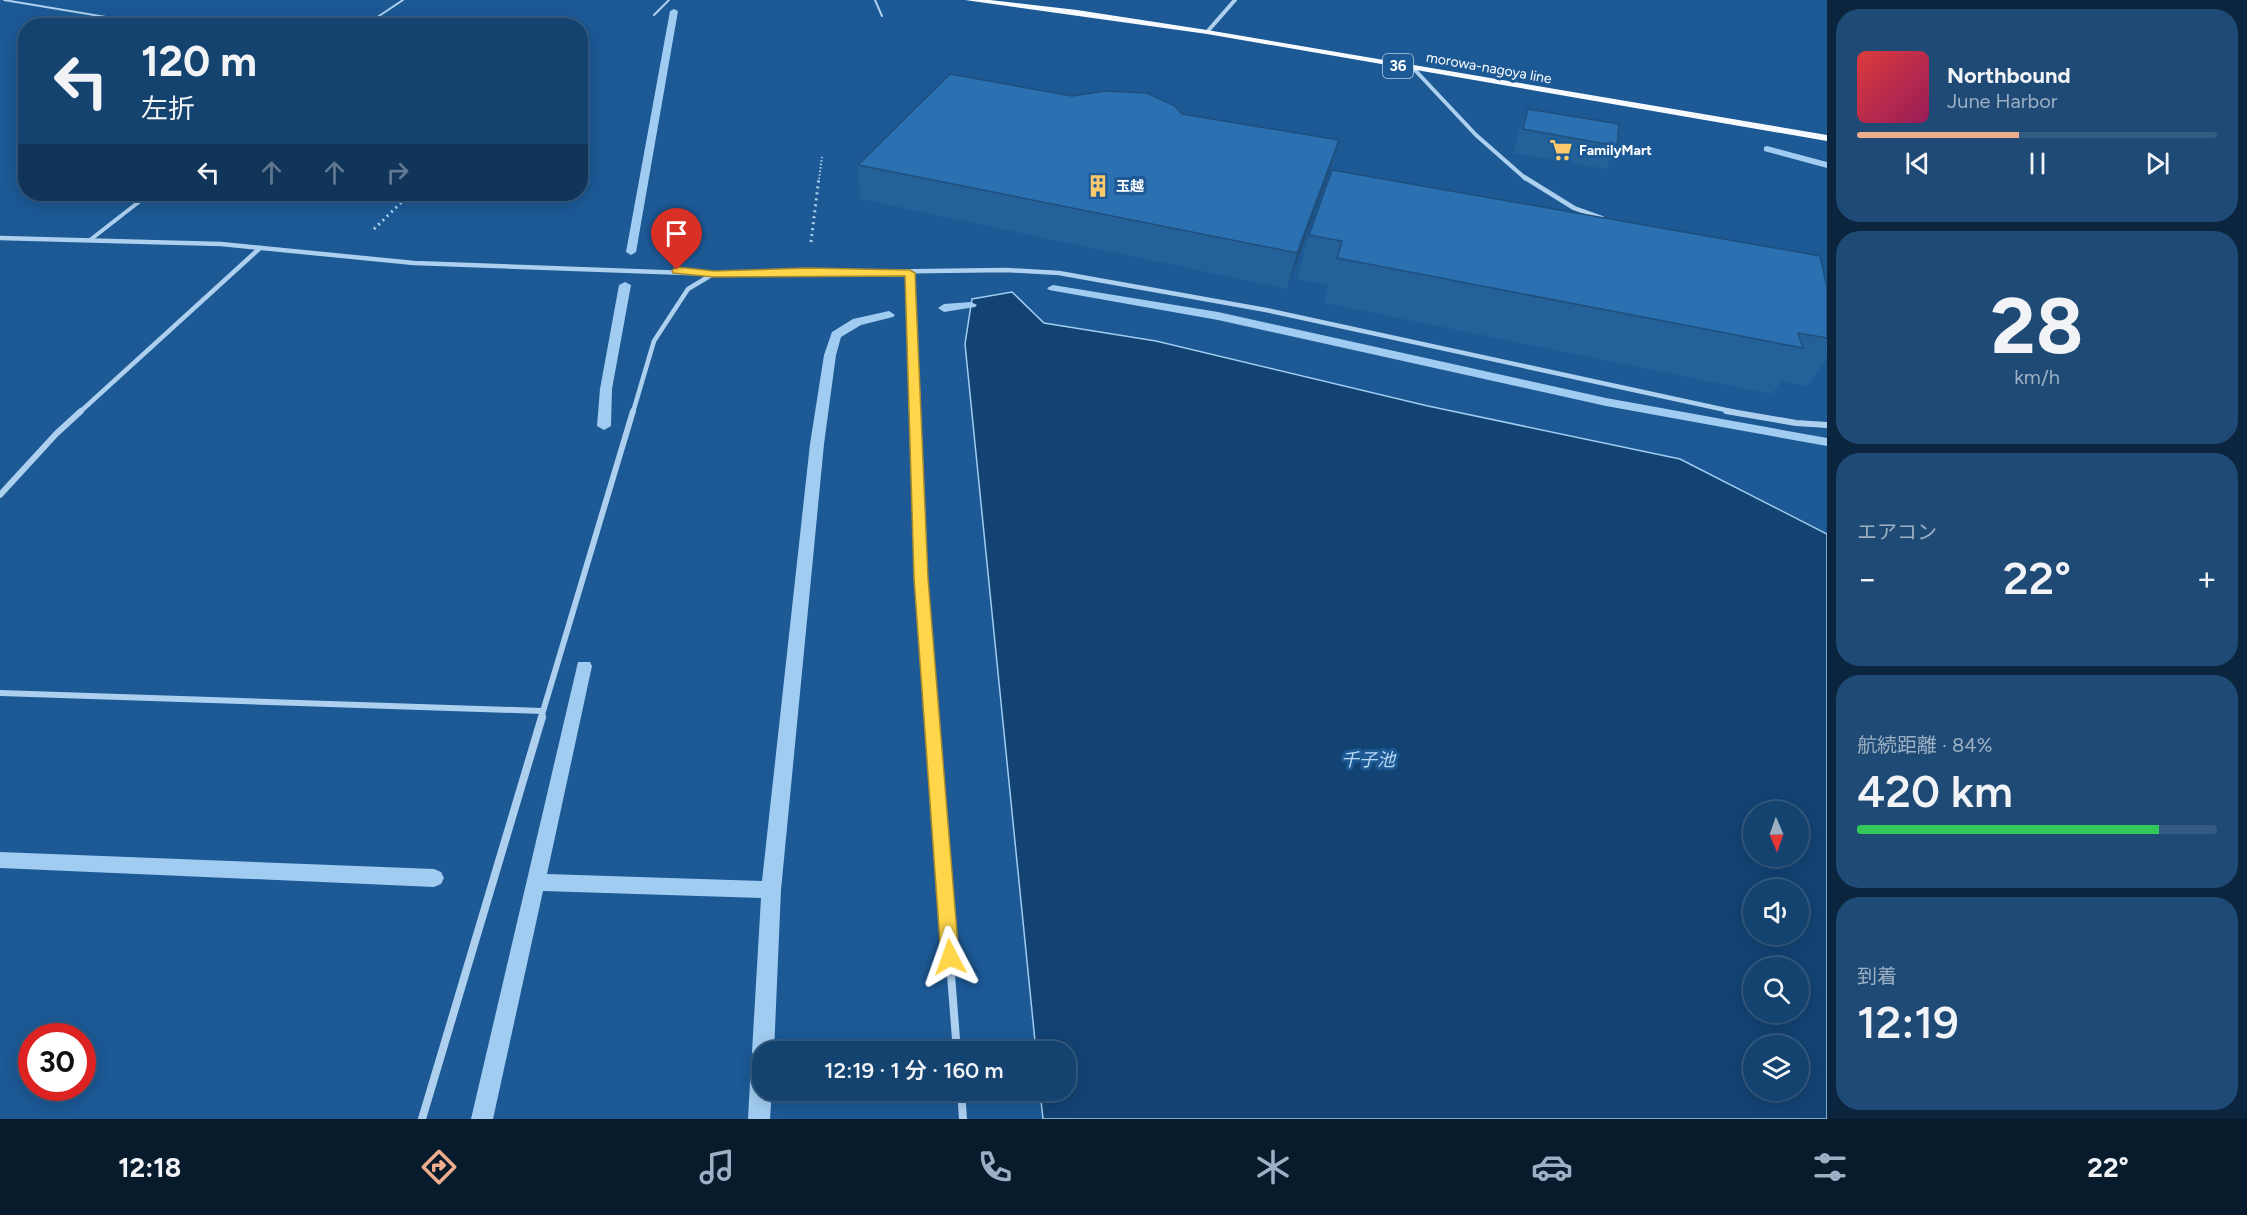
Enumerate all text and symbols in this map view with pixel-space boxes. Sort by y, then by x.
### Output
text: 120 m [141,36,257,87]
icon: left [42,42,120,120]
street label: morowa-nagoya line [1425,49,1553,87]
road number: 36 [1383,54,1413,78]
text: Northbound [1947,62,2071,89]
text: June Harbor [1947,89,2058,113]
text: 左折 [141,92,195,125]
supermarket icon: FamilyMart [1548,137,1574,163]
place label: FamilyMart [1579,142,1652,159]
icon: previous [1901,147,1934,180]
icon: pause [2021,147,2054,180]
icon: next [2141,147,2174,180]
icon: left [192,156,225,189]
icon: ahead [255,156,288,189]
icon: ahead [318,156,351,189]
icon: right [381,156,414,189]
building icon: 玉越 [1085,173,1111,199]
place label: 玉越 [1116,178,1144,195]
pin [651,208,702,270]
icon: arrive [660,217,693,250]
text: 28 [1991,279,2083,373]
text: km/h [2014,365,2060,389]
text: エアコン [1857,520,1937,544]
text: 22° [2003,551,2071,605]
text: − [1857,559,1878,598]
text: + [2196,559,2217,598]
text: 航続距離 · 84% [1857,733,1992,757]
water label: 千子池 [1341,749,1397,771]
text: 420 km [1857,764,2013,818]
north arrow [1743,801,1809,867]
map controls [1743,801,1809,1101]
button: sound [1743,879,1809,945]
position arrow [918,925,982,989]
button: search [1743,957,1809,1023]
text: 到着 [1857,964,1897,988]
text: 12:19 [1857,995,1959,1049]
speed limit sign: 30 [18,1023,96,1101]
button: layers [1743,1035,1809,1101]
text: 12:19 · 1 分 · 160 m [824,1057,1004,1084]
icon: directions [418,1146,460,1188]
icon: music [696,1146,738,1188]
icon: phone [974,1146,1016,1188]
icon: climate [1252,1146,1294,1188]
icon: car [1531,1146,1573,1188]
icon: filters [1809,1146,1851,1188]
text: 12:18 [118,1151,181,1184]
text: 22° [2087,1151,2129,1184]

